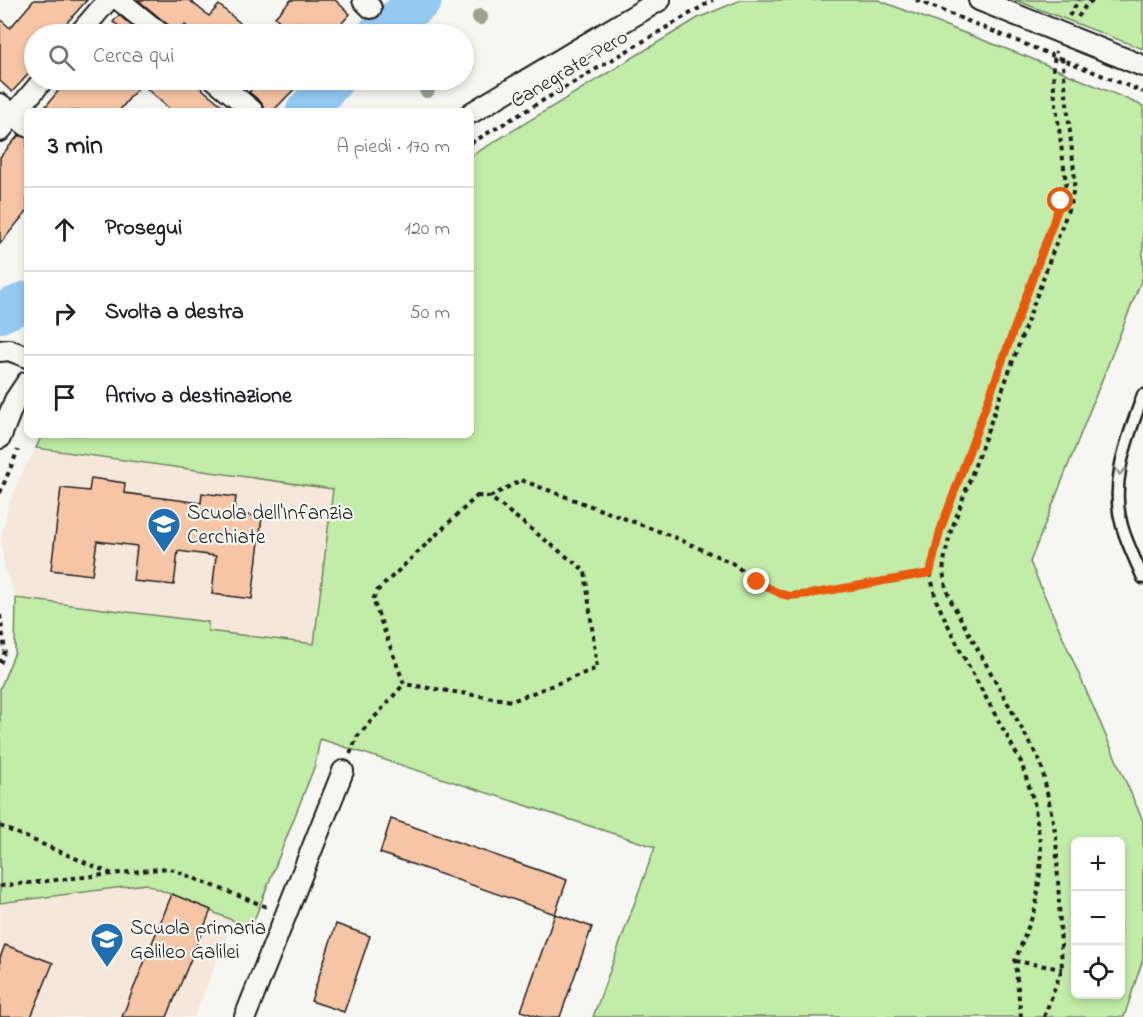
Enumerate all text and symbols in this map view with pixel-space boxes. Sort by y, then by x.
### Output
street label: Canegrate-Pero [506,23,635,118]
search box [24,24,474,90]
icon: search [45,41,78,74]
text: Cerca qui [93,41,175,73]
text: 3 min [48,128,103,166]
text: A piedi · 170 m [336,133,450,162]
route start [1047,187,1073,213]
icon: ahead [48,213,81,246]
text: Prosegui [105,213,182,245]
text: 120 m [405,215,450,244]
icon: right [48,297,81,330]
text: Svolta a destra [105,297,244,329]
text: 50 m [409,299,450,328]
icon: arrive [48,381,81,414]
text: Arrivo a destinazione [105,381,292,413]
one-way arrow [1114,466,1126,476]
place label: Scuola dell'Infanzia Cerchiate [187,499,353,553]
school or university icon: Scuola dell'Infanzia Cerchiate [146,506,182,553]
route end [743,568,769,594]
map controls [1071,837,1125,999]
button: + [1071,837,1125,891]
button: − [1071,891,1125,945]
place label: Scuola primaria Galileo Galilei [130,914,266,968]
school or university icon: Scuola primaria Galileo Galilei [89,921,125,968]
button: locate [1071,945,1125,999]

